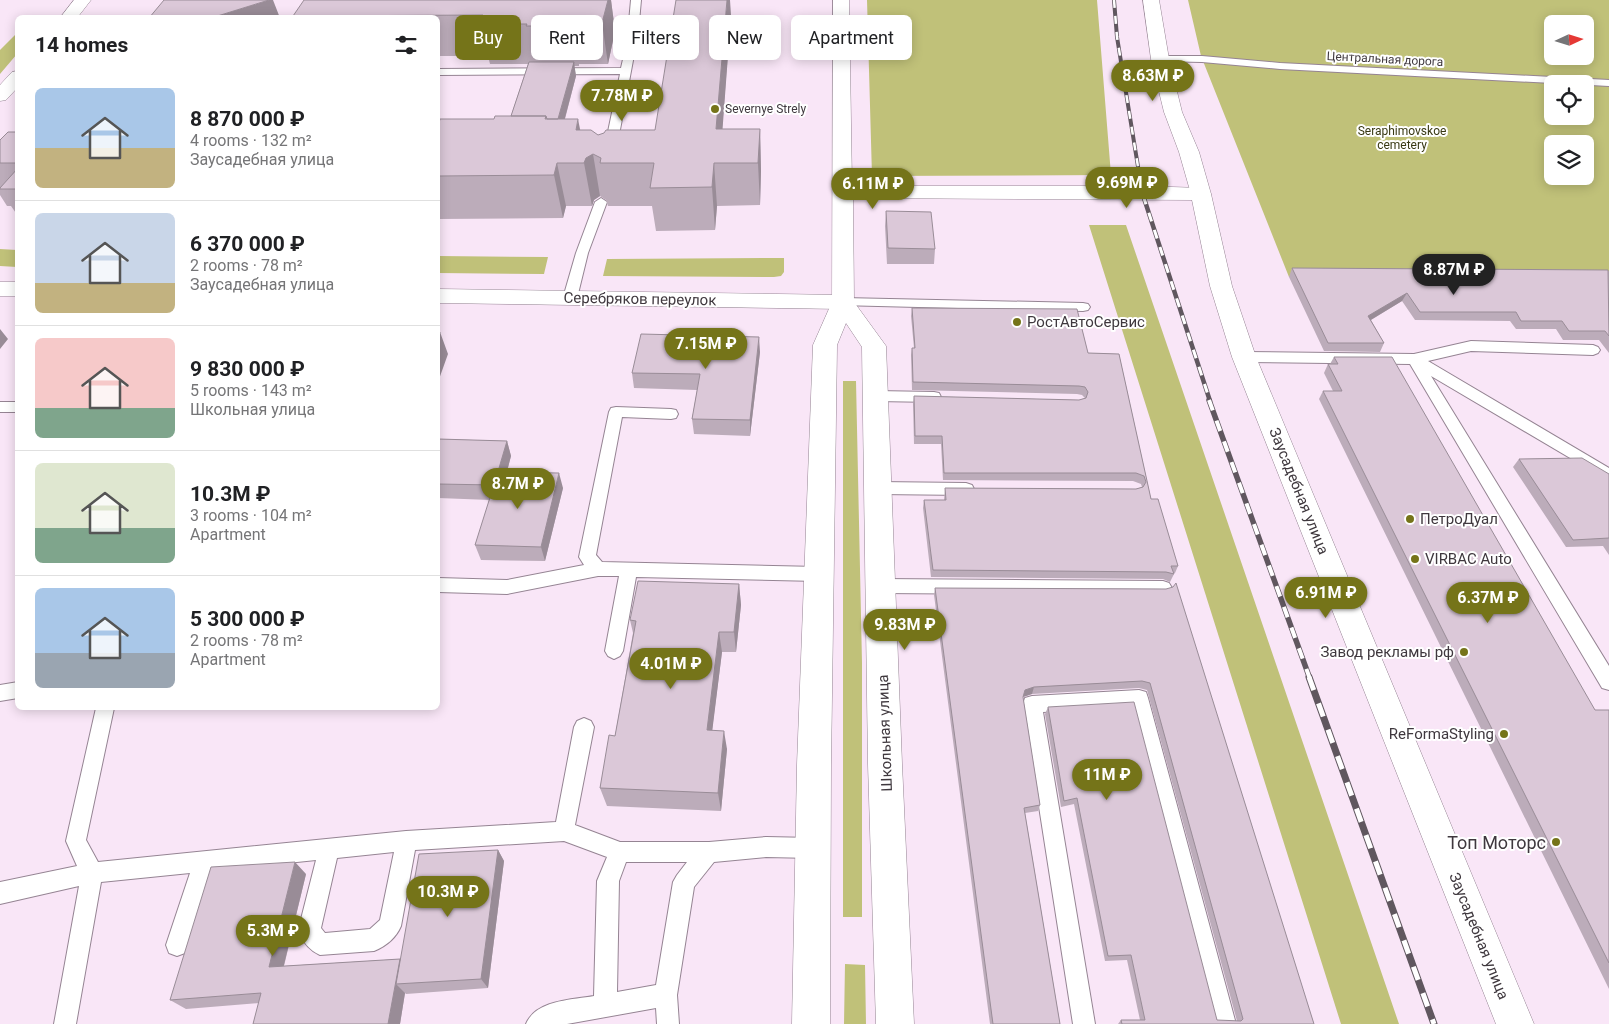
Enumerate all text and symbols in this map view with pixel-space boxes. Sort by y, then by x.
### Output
chip: Buy [455,15,521,60]
chip: Rent [531,15,603,60]
chip: Filters [613,15,699,60]
chip: New [709,15,781,60]
chip: Apartment [791,15,912,60]
north arrow [1544,15,1594,65]
map controls [1544,15,1594,185]
icon: filters [392,31,420,59]
text: 14 homes [35,33,128,57]
street label: Центральная дорога [1326,49,1444,69]
pin: 8.63M ₽ [1107,59,1199,102]
text: 8.63M ₽ [1122,66,1184,85]
button: locate [1544,75,1594,125]
pin: 7.78M ₽ [576,80,668,122]
text: 7.78M ₽ [591,86,653,105]
place label: Severnye Strely [725,102,806,116]
marker: Severnye Strely [709,103,721,115]
text: 8 870 000 ₽ [190,107,305,131]
icon: home [75,108,135,168]
park label: Seraphimovskoe cemetery [1358,124,1446,152]
text: 4 rooms · 132 m² [190,131,312,150]
button: layers [1544,135,1594,185]
text: Заусадебная улица [190,150,334,169]
pin: 9.69M ₽ [1081,166,1173,209]
pin: 6.11M ₽ [827,168,919,210]
text: 9.69M ₽ [1096,173,1158,192]
text: 6.11M ₽ [842,174,904,193]
text: 6 370 000 ₽ [190,232,305,256]
icon: home [75,233,135,293]
pin: 8.87M ₽ [1408,254,1500,296]
text: 2 rooms · 78 m² [190,256,303,275]
text: 8.87M ₽ [1423,260,1485,279]
text: Заусадебная улица [190,275,334,294]
street label: Серебряков переулок [563,289,717,309]
place label: РостАвтоСервис [1027,313,1145,331]
marker: РостАвтоСервис [1011,316,1023,328]
pin: 7.15M ₽ [660,328,752,370]
text: 7.15M ₽ [675,334,737,353]
text: 9 830 000 ₽ [190,357,305,381]
icon: home [75,358,135,418]
text: 5 rooms · 143 m² [190,381,312,400]
text: Школьная улица [190,400,315,419]
street label: Заусадебная улица [1265,425,1333,557]
pin: 8.7M ₽ [477,468,559,510]
text: 8.7M ₽ [492,474,544,493]
text: 10.3M ₽ [190,482,271,506]
icon: home [75,483,135,543]
text: 3 rooms · 104 m² [190,506,312,525]
place label: ПетроДуал [1420,510,1498,528]
marker: ПетроДуал [1404,513,1416,525]
text: Apartment [190,525,266,544]
place label: VIRBAC Auto [1425,550,1512,568]
marker: VIRBAC Auto [1409,553,1421,565]
pin: 6.91M ₽ [1280,576,1372,619]
pin: 6.37M ₽ [1442,582,1534,624]
text: 6.91M ₽ [1295,583,1357,602]
text: 6.37M ₽ [1457,588,1519,607]
text: 5 300 000 ₽ [190,607,305,631]
icon: home [75,608,135,668]
pin: 9.83M ₽ [859,608,951,651]
text: 9.83M ₽ [874,615,936,634]
text: 2 rooms · 78 m² [190,631,303,650]
place label: Завод рекламы рф [1320,643,1454,661]
marker: Завод рекламы рф [1458,646,1470,658]
pin: 4.01M ₽ [625,648,717,690]
text: Apartment [190,650,266,669]
text: 4.01M ₽ [640,654,702,673]
street label: Школьная улица [874,674,896,792]
place label: ReFormaStyling [1389,725,1494,743]
marker: ReFormaStyling [1498,728,1510,740]
pin: 11M ₽ [1072,758,1142,801]
text: 11M ₽ [1083,765,1131,784]
place label: Топ Моторс [1447,832,1546,853]
marker: Топ Моторс [1550,836,1562,848]
street label: Заусадебная улица [1445,870,1513,1002]
pin: 10.3M ₽ [402,876,494,918]
text: 10.3M ₽ [417,882,479,901]
pin: 5.3M ₽ [232,914,314,957]
text: 5.3M ₽ [247,921,299,940]

